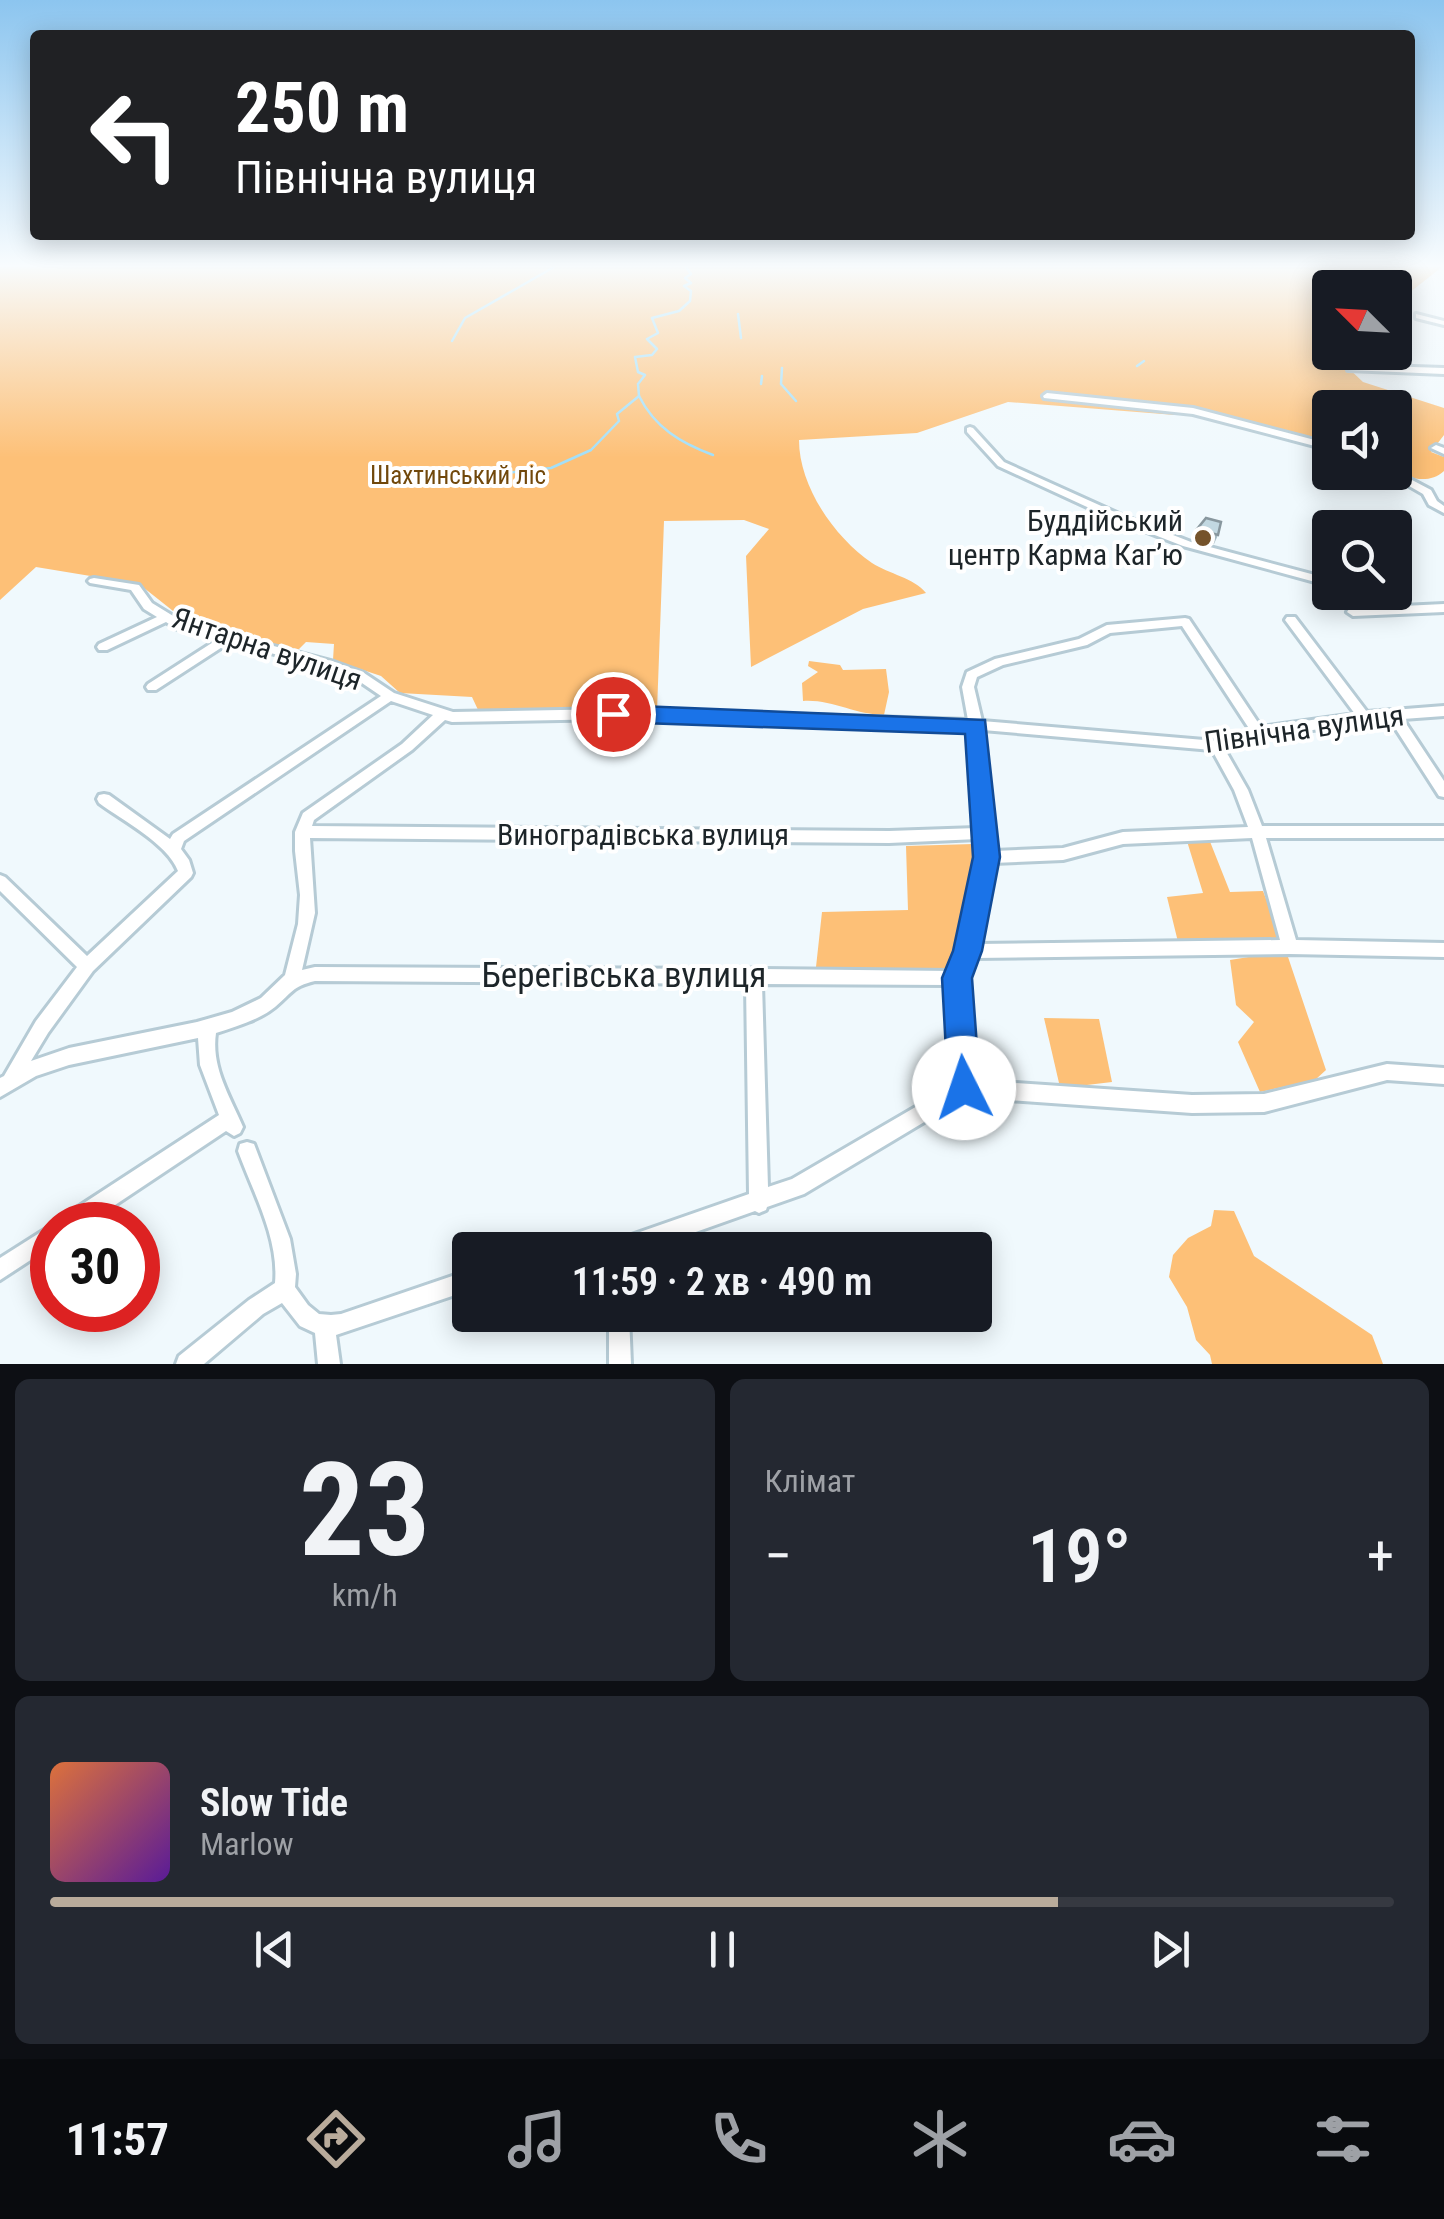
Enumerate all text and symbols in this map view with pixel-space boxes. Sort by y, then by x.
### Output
text: 250 m [235,67,409,149]
icon: left [70,70,200,200]
text: Північна вулиця [235,151,537,204]
north arrow [1312,270,1412,370]
map controls [1312,270,1412,610]
button: sound [1312,390,1412,490]
park label: Шахтинський ліс [370,461,546,490]
place label: Буддійський центр Карма Кагʼю [948,503,1183,572]
button: search [1312,510,1412,610]
marker: Буддійський центр Карма Кагʼю [1192,527,1214,549]
street label: Янтарна вулиця [168,600,367,697]
pin [571,672,656,757]
icon: arrive [586,687,641,742]
street label: Північна вулиця [1202,697,1406,760]
street label: Виноградівська вулиця [497,817,789,852]
street label: Берегівська вулиця [482,955,766,996]
position arrow [912,1036,1016,1140]
speed limit sign: 30 [30,1202,160,1332]
text: 11:59 · 2 хв · 490 m [572,1260,872,1304]
text: 23 [299,1434,430,1587]
text: Клімат [765,1462,855,1500]
text: 19° [1027,1512,1132,1600]
text: − [765,1524,792,1588]
text: + [1367,1524,1394,1588]
text: km/h [332,1576,398,1614]
text: Slow Tide [200,1781,348,1825]
text: Marlow [200,1825,293,1863]
icon: previous [247,1922,302,1977]
icon: pause [695,1922,750,1977]
icon: next [1143,1922,1198,1977]
icon: directions [301,2104,371,2174]
icon: music [502,2104,572,2174]
icon: phone [704,2104,774,2174]
icon: climate [905,2104,975,2174]
icon: car [1107,2104,1177,2174]
icon: filters [1308,2104,1378,2174]
text: 11:57 [66,2113,169,2166]

